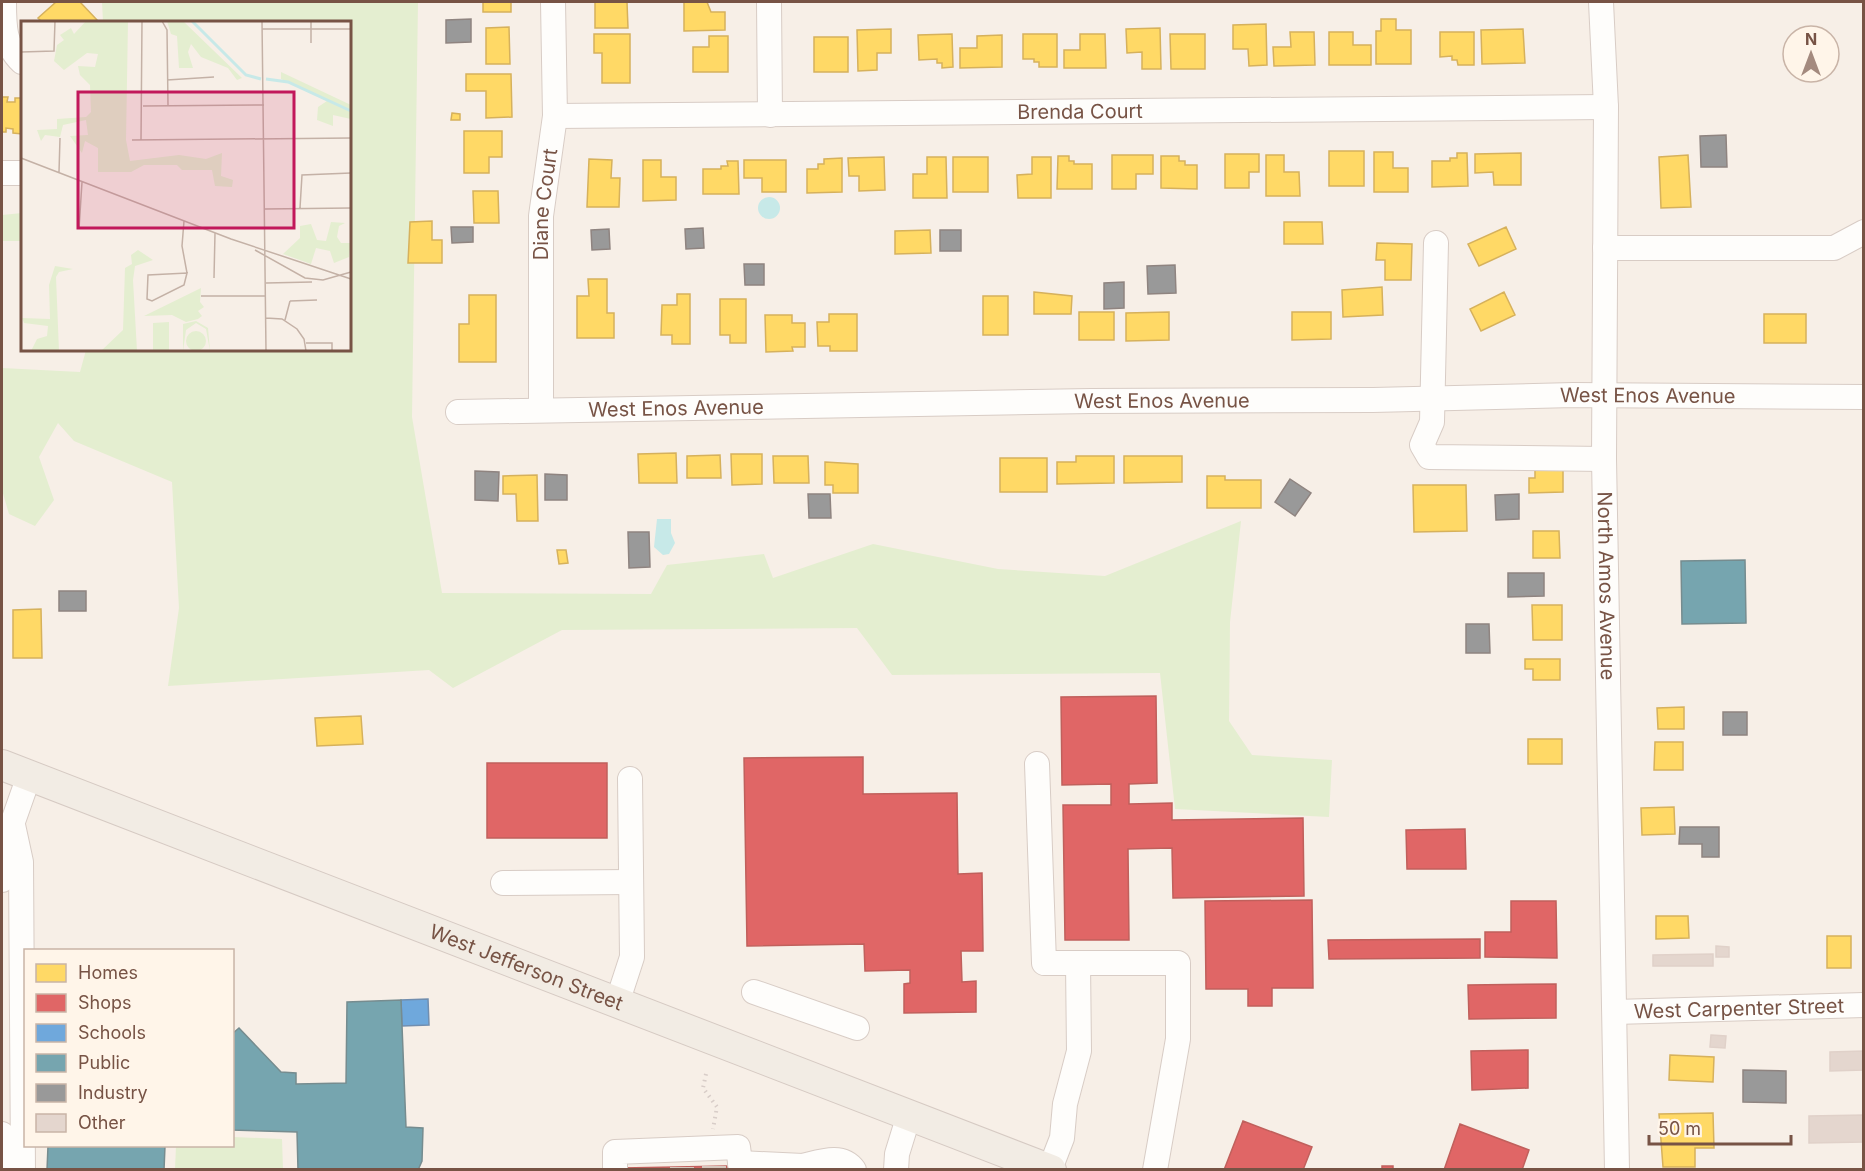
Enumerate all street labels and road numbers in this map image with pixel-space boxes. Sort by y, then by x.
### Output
street label: Brenda Court [1017,99,1143,124]
street label: Diane Court [529,146,562,260]
street label: West Enos Avenue [1560,383,1736,408]
street label: West Enos Avenue [1074,388,1250,413]
street label: West Enos Avenue [588,395,764,422]
street label: North Amos Avenue [1593,491,1620,680]
street label: West Jefferson Street [426,919,627,1016]
street label: West Carpenter Street [1634,994,1845,1023]

